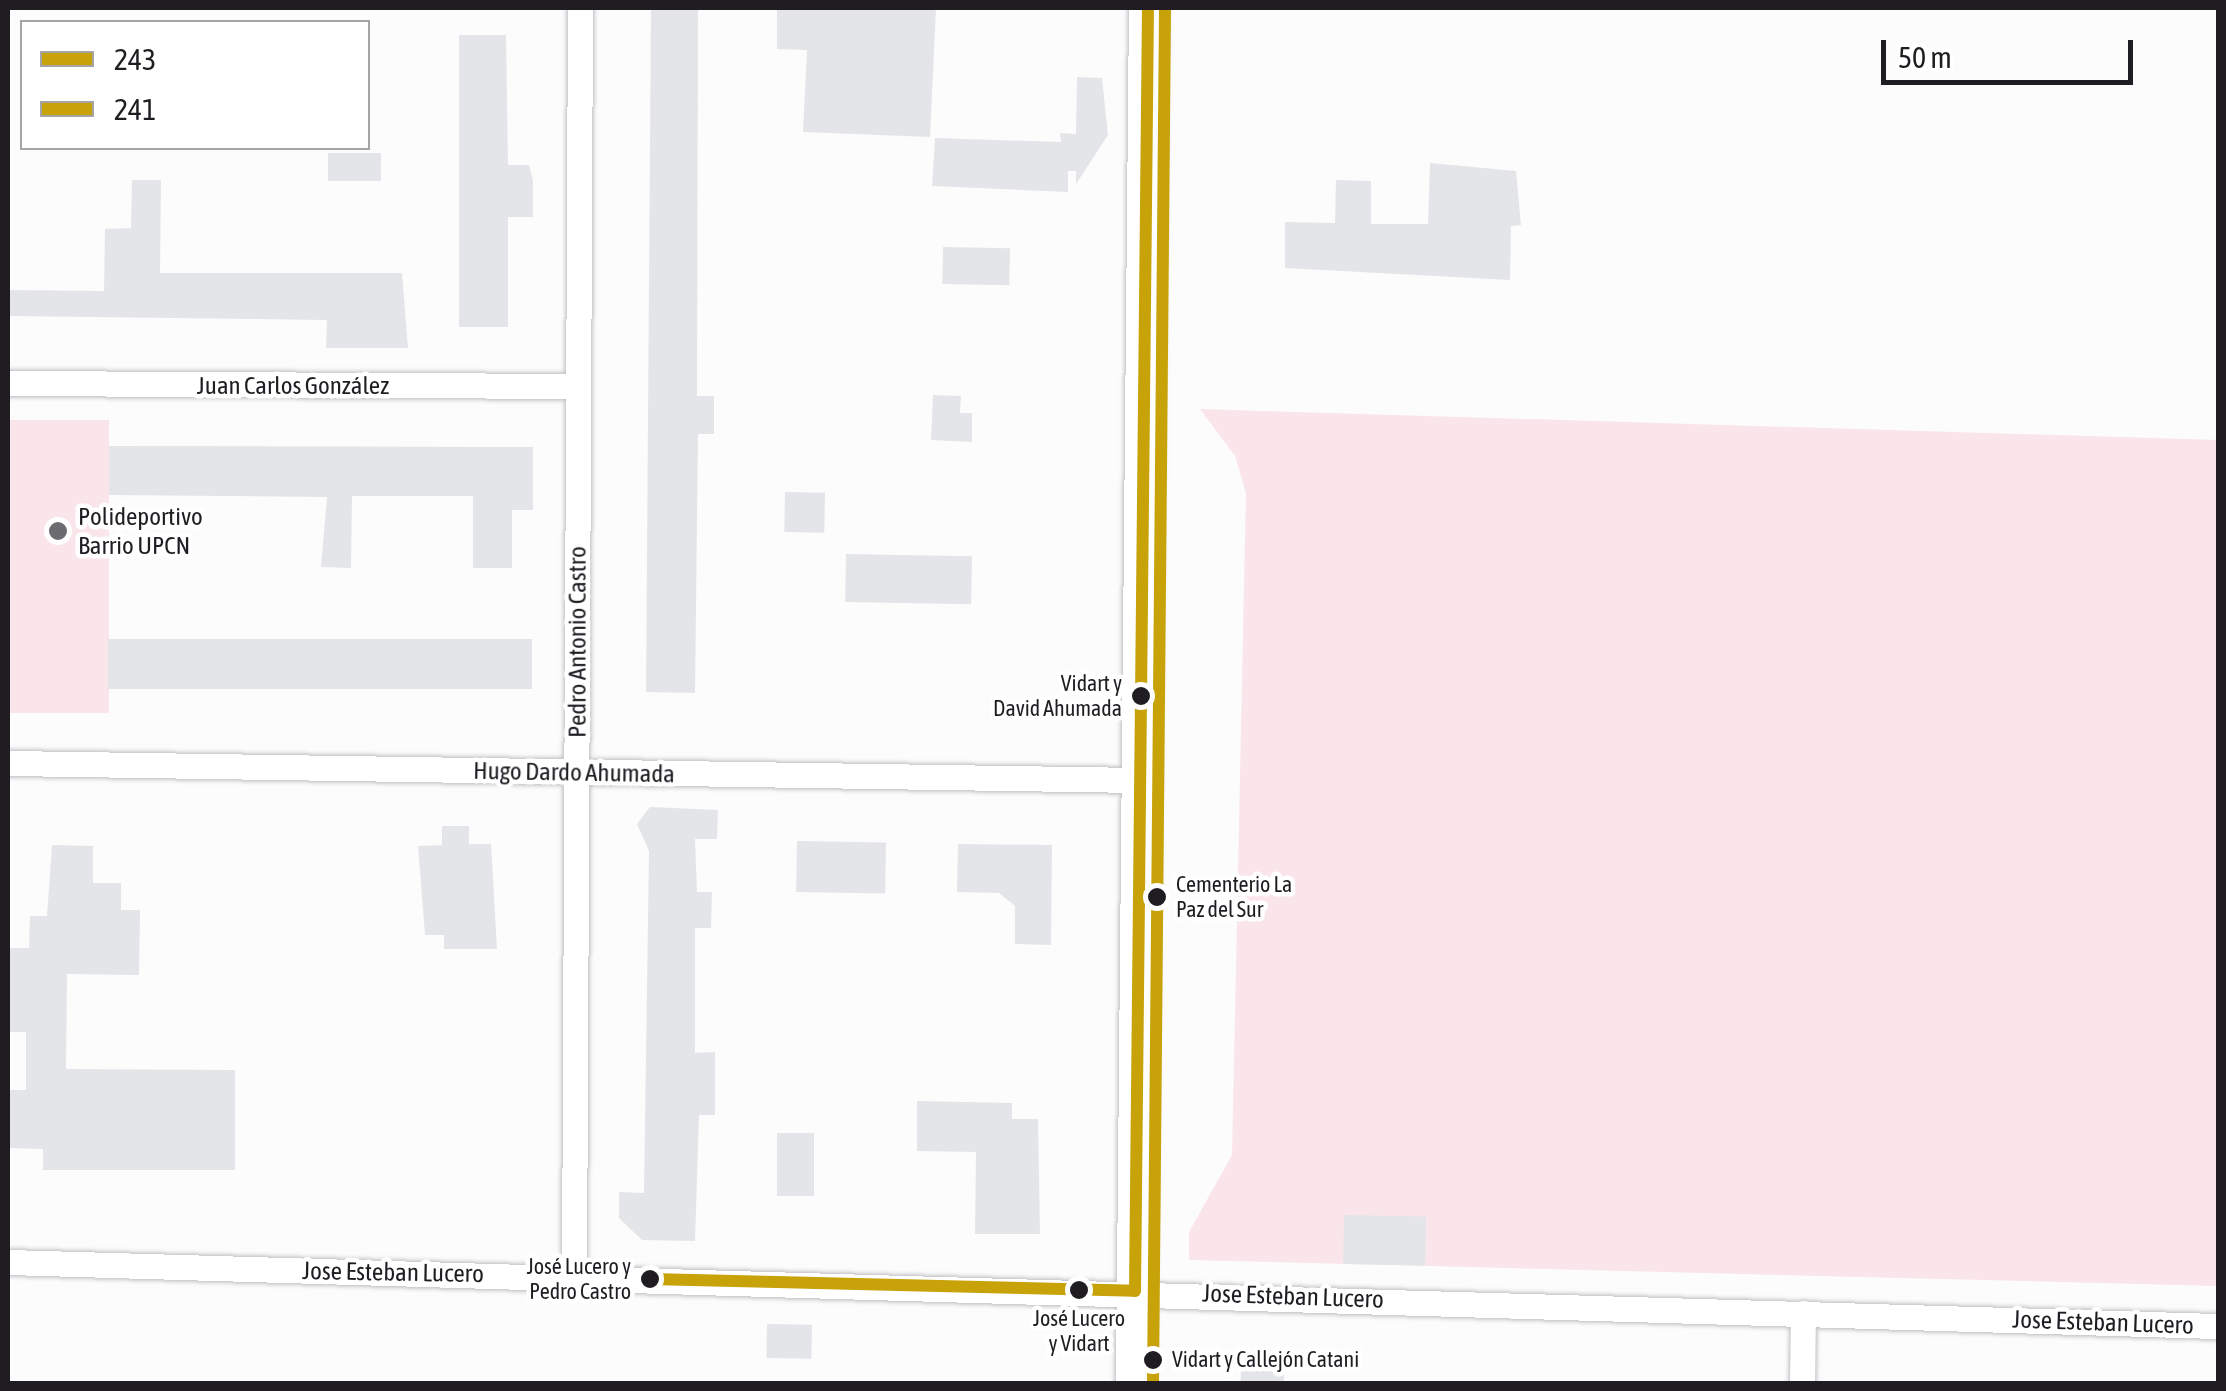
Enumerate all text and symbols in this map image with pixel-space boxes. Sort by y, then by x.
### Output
legend [20,20,370,150]
scale bar [1886,20,2138,82]
text: 50 m [1898,40,1952,74]
text: 243 [114,42,156,76]
text: 241 [114,92,156,126]
street label: Juan Carlos González [197,370,389,400]
place label: Polideportivo Barrio UPCN [78,502,203,561]
marker: Polideportivo Barrio UPCN [47,520,69,542]
street label: Pedro Antonio Castro [562,546,592,738]
place label: Vidart y David Ahumada [993,670,1122,721]
marker: Vidart y David Ahumada [1131,686,1151,706]
street label: Hugo Dardo Ahumada [473,755,675,789]
place label: Cementerio La Paz del Sur [1176,871,1292,922]
marker: Cementerio La Paz del Sur [1147,887,1167,907]
place label: José Lucero y Pedro Castro [527,1253,631,1304]
street label: Jose Esteban Lucero [302,1255,484,1289]
marker: José Lucero y Pedro Castro [640,1269,660,1289]
street label: Jose Esteban Lucero [1202,1278,1384,1314]
marker: José Lucero y Vidart [1069,1280,1089,1300]
street label: Jose Esteban Lucero [2012,1304,2194,1340]
place label: José Lucero y Vidart [1033,1305,1125,1356]
place label: Vidart y Callejón Catani [1172,1347,1359,1373]
marker: Vidart y Callejón Catani [1143,1350,1163,1370]

